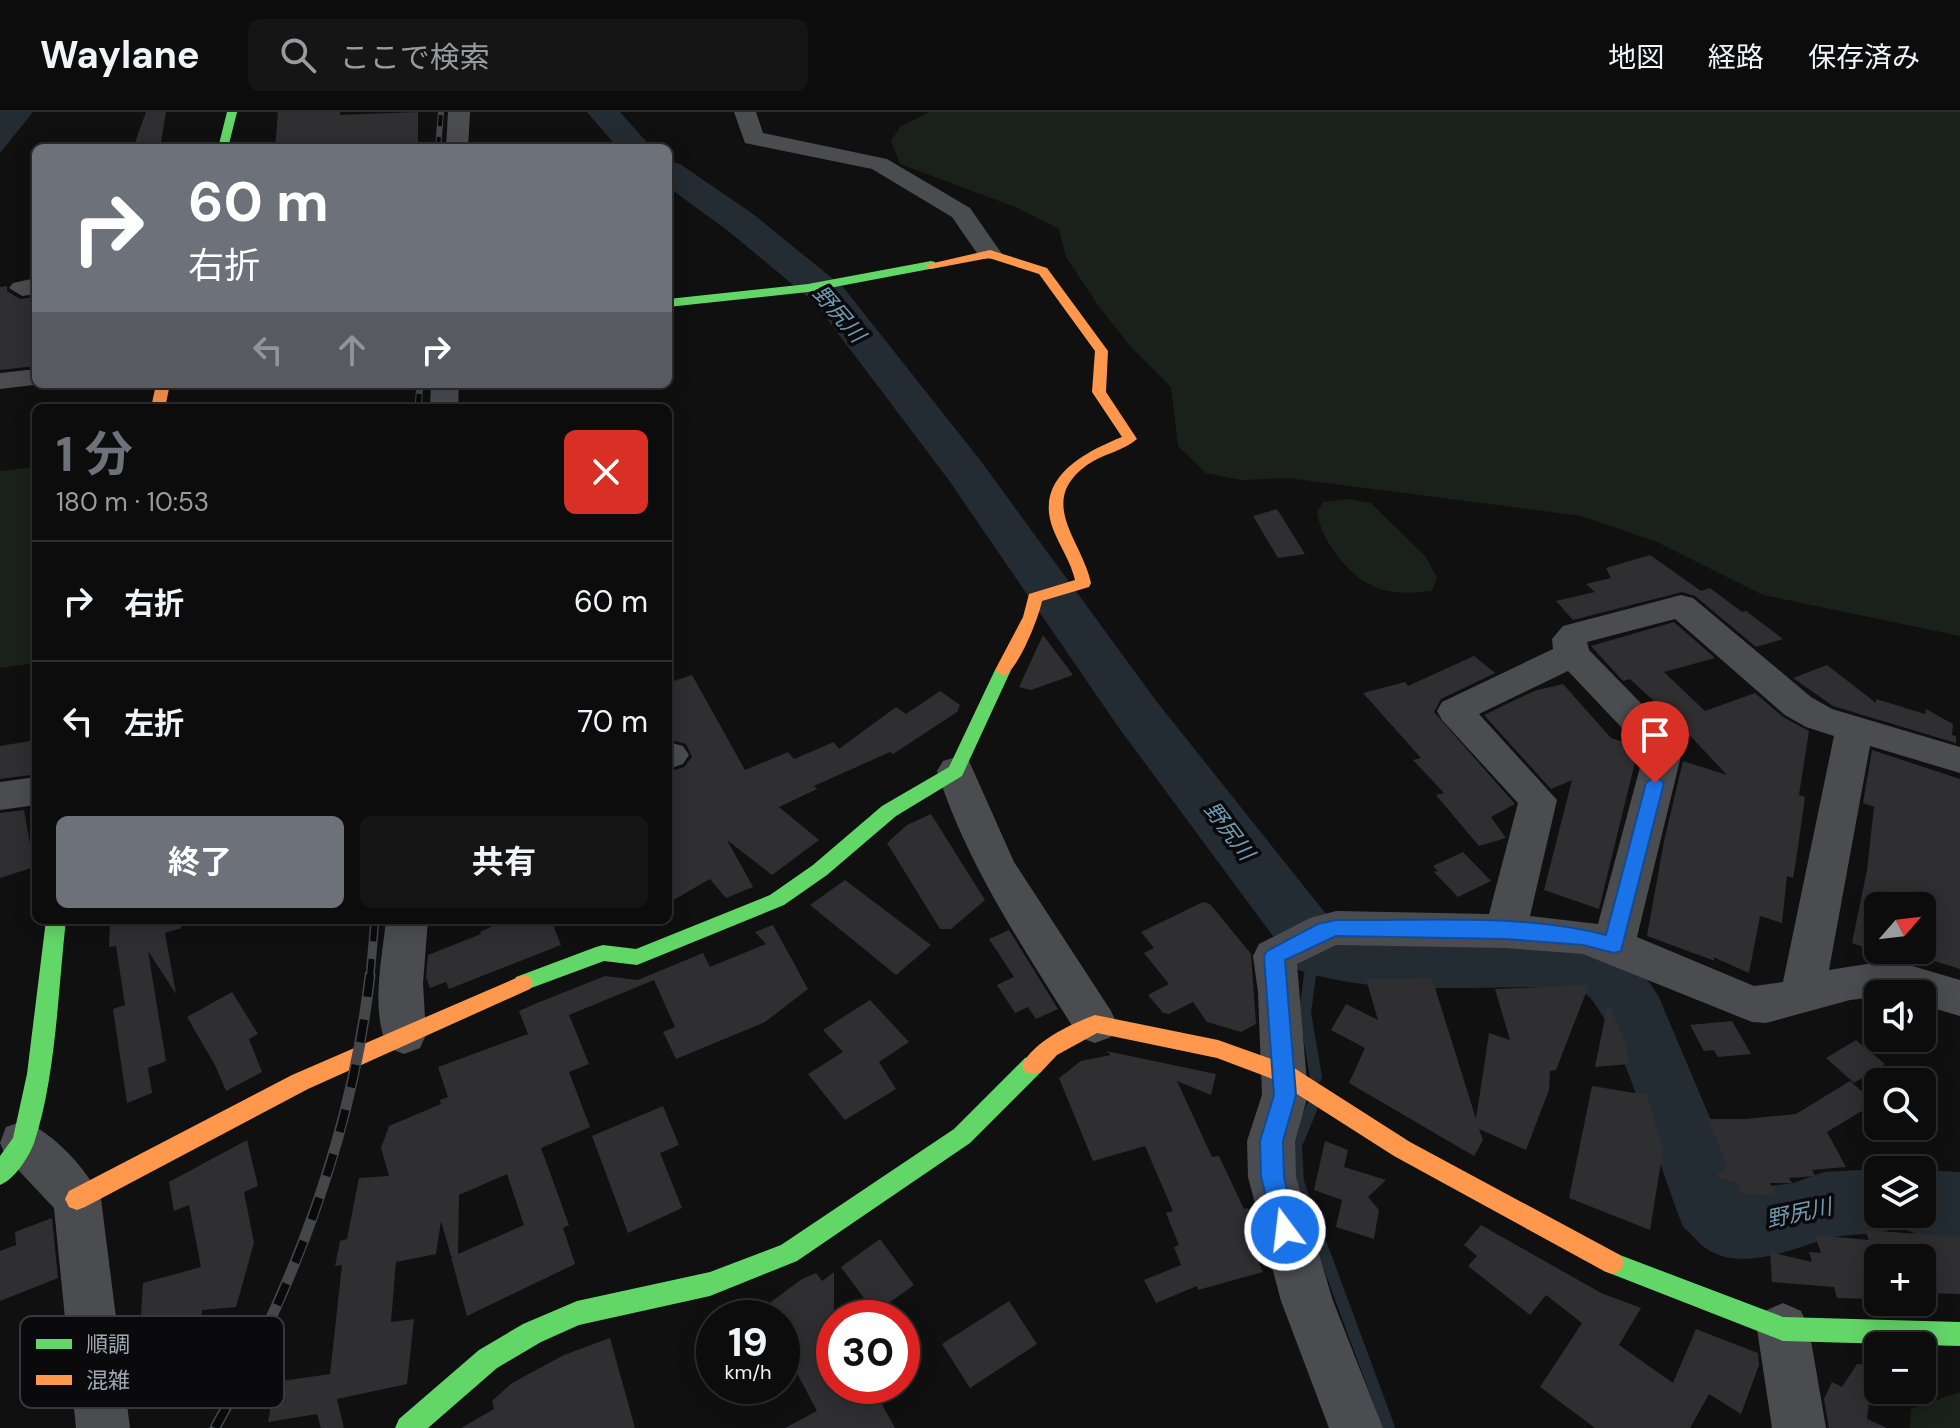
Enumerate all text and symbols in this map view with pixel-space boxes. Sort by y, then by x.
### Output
search box [248,19,808,91]
text: Waylane [40,30,200,80]
icon: search [276,33,320,77]
text: ここで検索 [340,38,490,77]
text: 地図 [1608,39,1664,76]
text: 経路 [1708,39,1764,76]
text: 保存済み [1808,39,1920,76]
text: 60 m [188,165,329,238]
icon: right [56,176,160,280]
text: 右折 [188,242,260,289]
water label: 野尻川 [806,280,873,350]
icon: left [246,328,290,372]
icon: ahead [330,328,374,372]
icon: right [414,328,458,372]
text: 1 分 [56,423,133,486]
button: close [564,430,648,514]
text: 180 m · 10:53 [56,485,209,519]
icon: right [56,579,100,623]
text: 60 m [574,582,648,621]
text: 右折 [124,584,184,623]
icon: left [56,699,100,743]
pin [1621,701,1689,783]
text: 70 m [577,702,648,741]
text: 左折 [124,704,184,743]
icon: arrive [1633,713,1677,757]
water label: 野尻川 [1198,796,1262,868]
button: 終了 [56,816,344,908]
button: 共有 [360,816,648,908]
north arrow [1864,892,1936,964]
map controls [1864,892,1936,1404]
button: sound [1864,980,1936,1052]
button: search [1864,1068,1936,1140]
button: layers [1864,1156,1936,1228]
position arrow [1243,1188,1327,1272]
water label: 野尻川 [1764,1192,1836,1234]
button: + [1864,1244,1936,1316]
speed limit sign: 30 [816,1300,920,1404]
legend [20,1316,284,1408]
text: 19 [728,1316,768,1368]
text: 順調 [86,1330,130,1359]
button: − [1864,1332,1936,1404]
text: km/h [724,1359,772,1385]
text: 混雑 [86,1366,130,1395]

